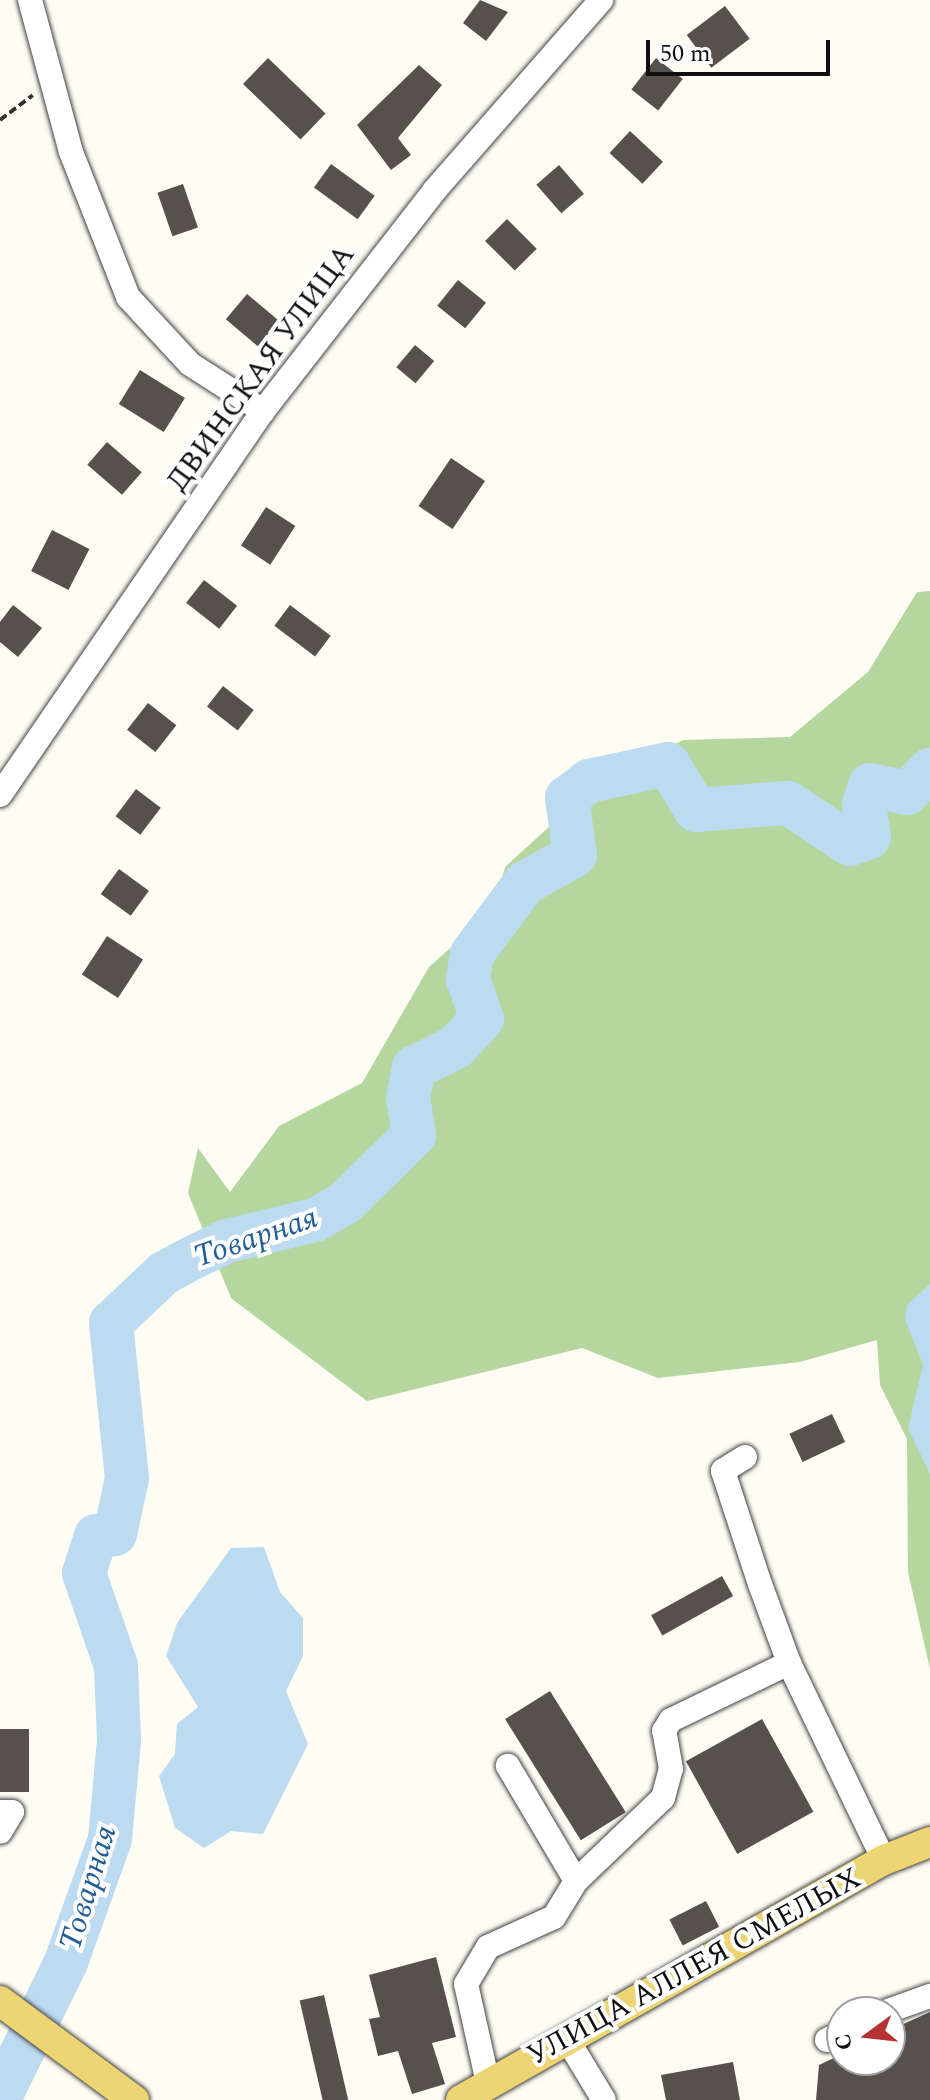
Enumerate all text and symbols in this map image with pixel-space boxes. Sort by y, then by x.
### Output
scale bar [650,24,834,74]
text: 50 m [660,36,711,72]
street label: ДВИНСКАЯ УЛИЦА [159,238,363,498]
water label: Товарная [189,1199,323,1277]
water label: Товарная [52,1821,126,1955]
street label: УЛИЦА АЛЛЕЯ СМЕЛЫХ [521,1860,867,2074]
north arrow [826,1996,906,2076]

